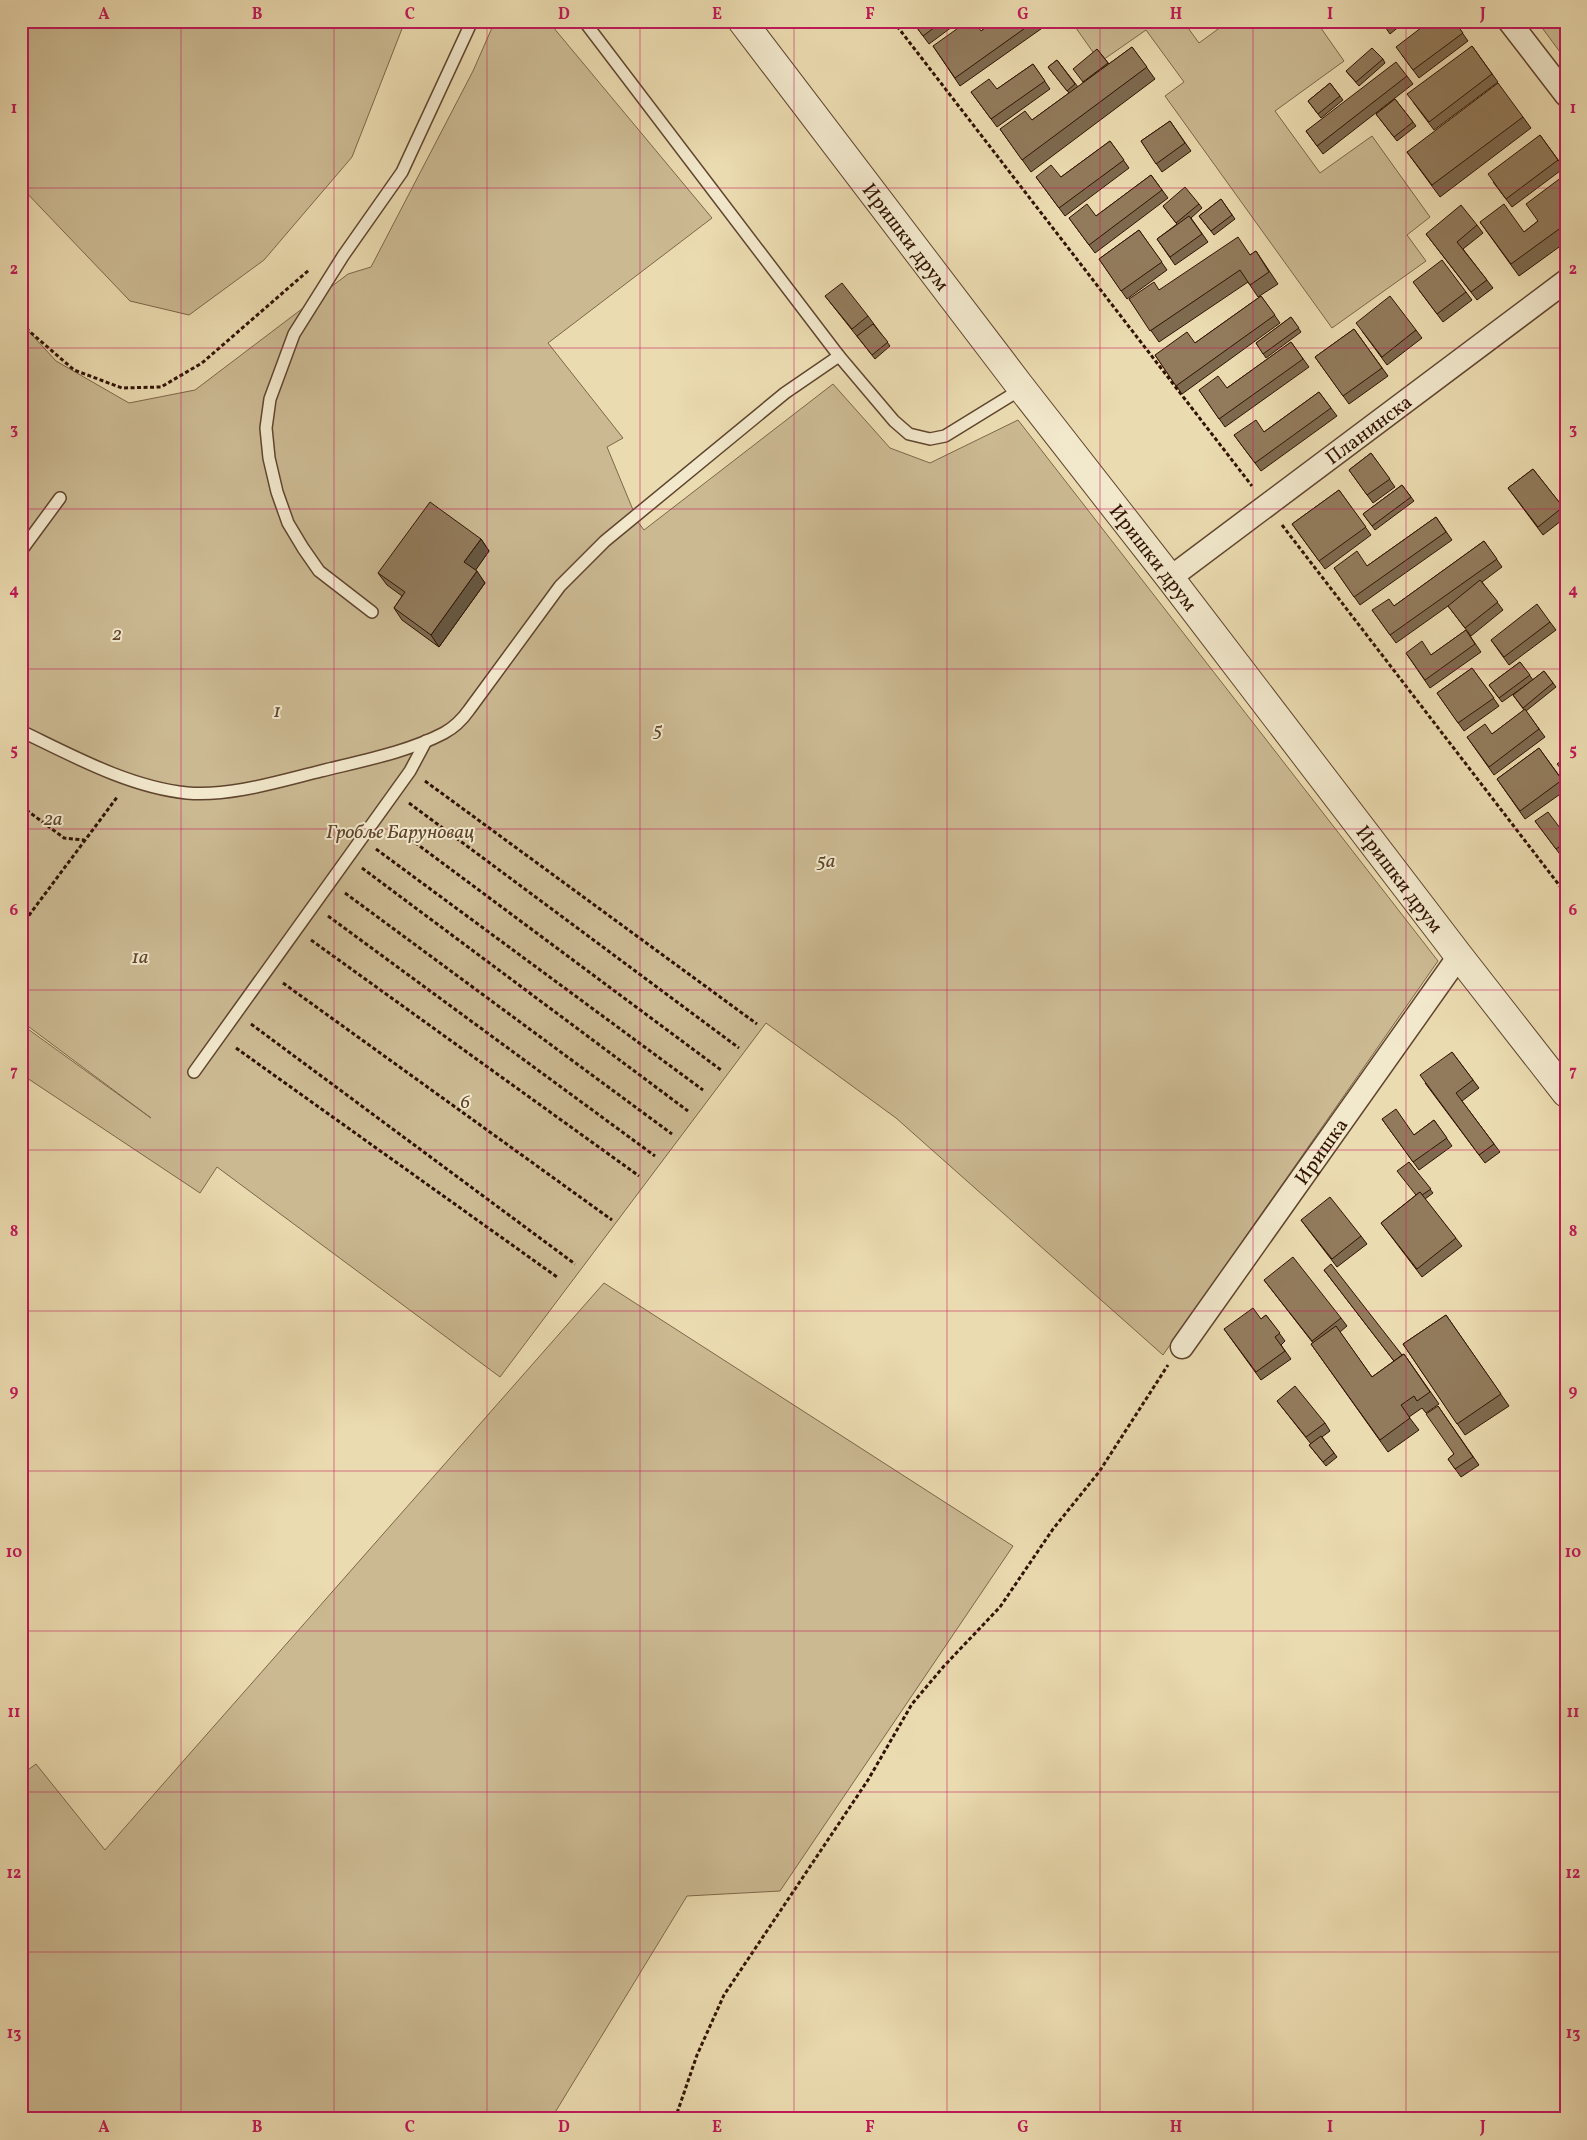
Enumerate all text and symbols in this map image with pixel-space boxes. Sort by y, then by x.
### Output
text: A [98,4,110,26]
text: B [252,4,263,26]
text: C [405,4,415,26]
text: D [558,4,570,26]
text: E [712,4,722,26]
text: F [865,4,875,26]
text: G [1017,4,1029,26]
text: H [1170,4,1182,26]
text: I [1327,4,1333,26]
text: J [1479,4,1486,26]
text: 1 [11,98,17,120]
text: 1 [1570,98,1576,120]
street label: Иришки друм [854,178,955,298]
text: 2 [10,259,18,281]
text: 2 [1569,259,1577,281]
street label: Планинска [1320,389,1419,473]
text: 3 [10,419,18,441]
text: 3 [1569,419,1577,441]
street label: Иришки друм [1101,499,1203,618]
text: 4 [9,580,19,602]
text: 4 [1568,580,1578,602]
park label: 2 [112,621,122,649]
park label: 1 [273,698,281,726]
park label: 5 [652,717,663,745]
text: 5 [10,740,18,762]
text: 5 [1569,740,1577,762]
park label: 2a [43,806,63,834]
park label: Гробље Баруновац [326,819,474,847]
street label: Иришки друм [1348,820,1449,940]
park label: 5a [816,848,835,876]
text: 6 [10,900,19,922]
text: 6 [1569,900,1578,922]
park label: 1a [132,944,149,972]
text: 7 [10,1061,18,1083]
text: 7 [1569,1061,1577,1083]
park label: 6 [460,1089,471,1117]
street label: Иришка [1289,1113,1356,1191]
text: 8 [10,1221,18,1243]
text: 8 [1569,1221,1577,1243]
text: 9 [10,1381,19,1403]
text: 9 [1569,1381,1578,1403]
text: 10 [6,1542,22,1564]
text: 10 [1565,1542,1581,1564]
text: 11 [8,1702,20,1724]
text: 11 [1567,1702,1579,1724]
text: 12 [7,1863,21,1885]
text: 12 [1566,1863,1580,1885]
text: 13 [7,2023,21,2045]
text: 13 [1566,2023,1580,2045]
text: A [98,2117,110,2139]
text: B [252,2117,263,2139]
text: C [405,2117,415,2139]
text: D [558,2117,570,2139]
text: E [712,2117,722,2139]
text: F [865,2117,875,2139]
text: G [1017,2117,1029,2139]
text: H [1170,2117,1182,2139]
text: I [1327,2117,1333,2139]
text: J [1479,2117,1486,2139]

